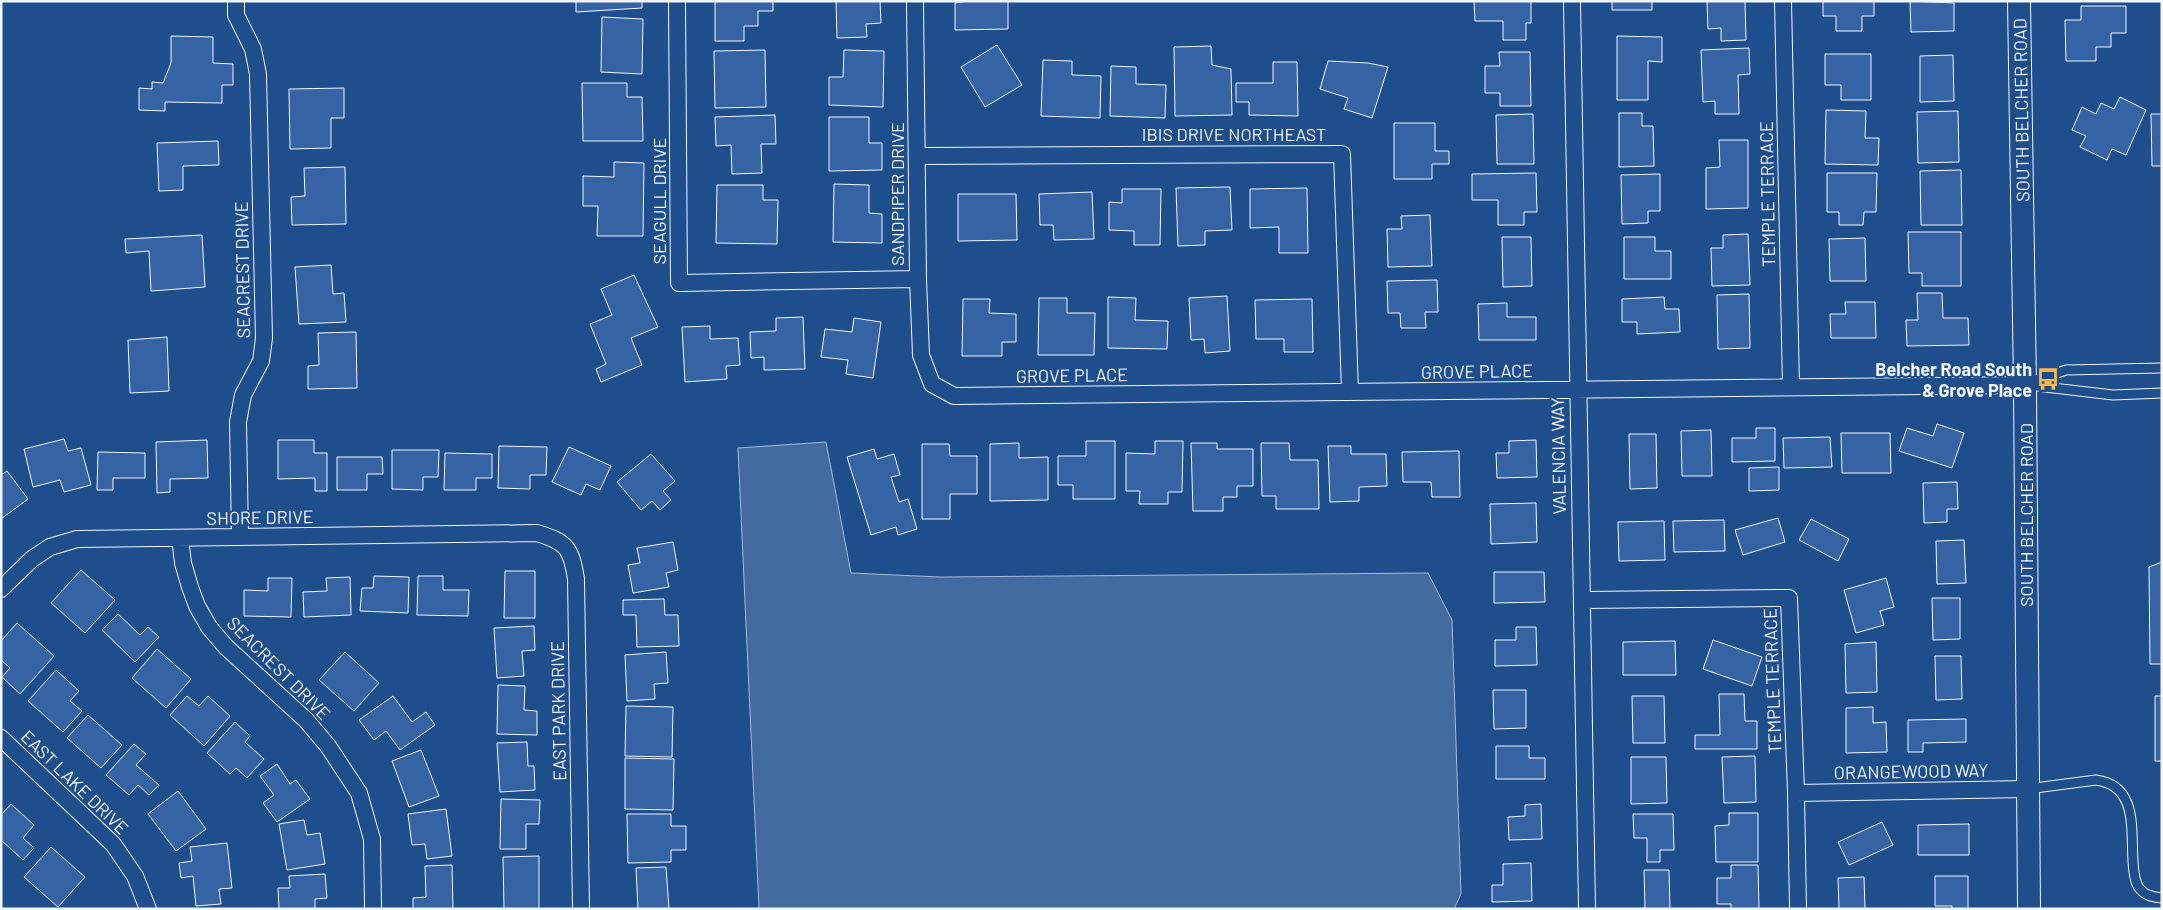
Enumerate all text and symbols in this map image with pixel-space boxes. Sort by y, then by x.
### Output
street label: SOUTH BELCHER ROAD [2008,18,2034,202]
street label: TEMPLE TERRACE [1755,121,1779,267]
street label: SANDPIPER DRIVE [886,122,908,266]
street label: IBIS DRIVE NORTHEAST [1142,123,1326,145]
street label: SEAGULL DRIVE [648,138,670,264]
street label: SEACREST DRIVE [230,201,254,339]
place label: Belcher Road South & Grove Place [1875,358,2032,401]
street label: GROVE PLACE [1421,359,1533,383]
street label: GROVE PLACE [1016,363,1128,387]
bus stop icon: Belcher Road South & Grove Place [2035,366,2061,392]
street label: VALENCIA WAY [1546,397,1570,515]
street label: SOUTH BELCHER ROAD [2015,423,2037,607]
street label: SHORE DRIVE [206,505,314,529]
street label: TEMPLE TERRACE [1758,608,1786,754]
street label: SEACREST DRIVE [223,612,335,724]
street label: EAST PARK DRIVE [546,641,570,781]
street label: EAST LAKE DRIVE [17,725,133,839]
street label: ORANGEWOOD WAY [1833,759,1989,783]

